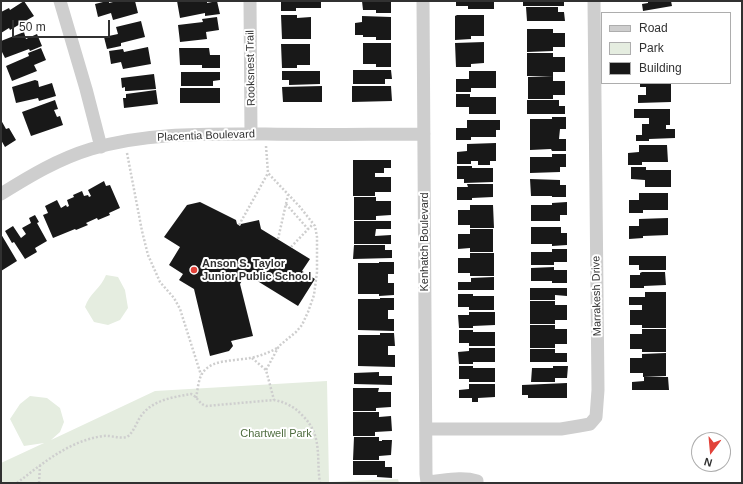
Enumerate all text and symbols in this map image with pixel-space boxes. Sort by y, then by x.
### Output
scale bar [14,12,112,38]
legend [601,12,731,84]
text: 50 m [19,20,46,34]
text: Road [639,21,668,35]
street label: Rooksnest Trail [244,30,258,106]
text: Park [639,41,664,55]
text: Building [639,61,682,75]
street label: Placentia Boulevard [157,128,255,144]
street label: Kenhatch Boulevard [418,192,432,292]
street label: Marrakesh Drive [590,256,604,336]
place label: Anson S. Taylor Junior Public School [202,257,311,283]
marker: Anson S. Taylor Junior Public School [189,265,199,275]
park label: Chartwell Park [240,427,312,441]
north arrow [691,432,731,472]
text: N [702,456,713,469]

